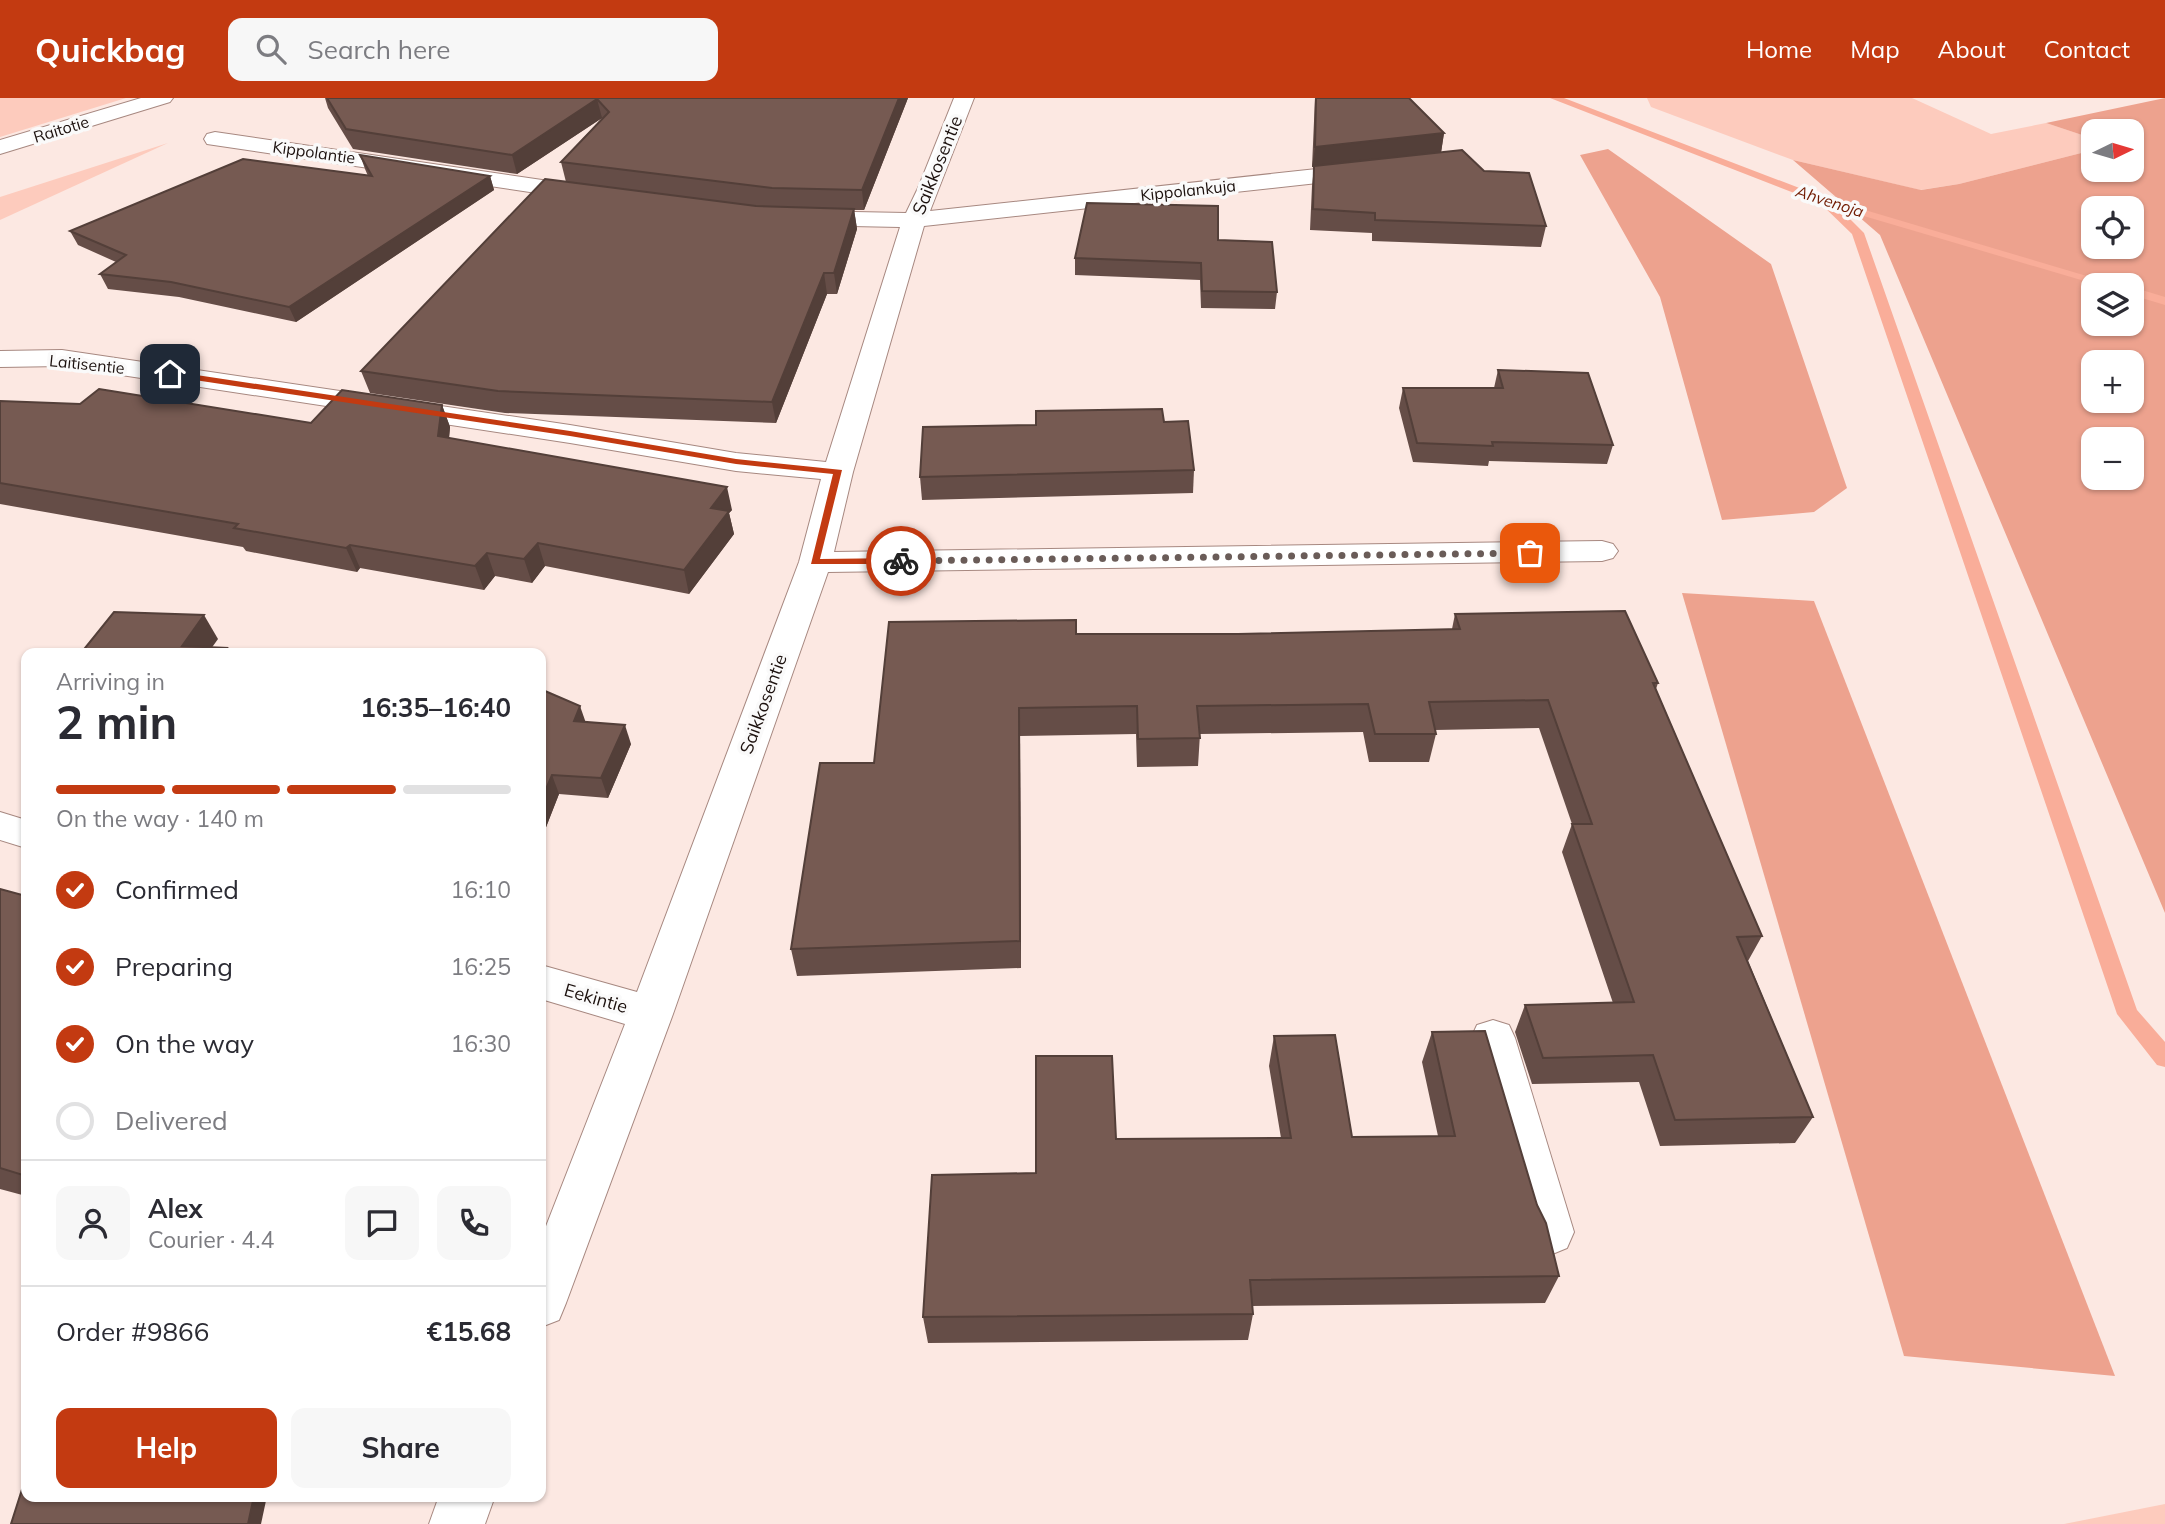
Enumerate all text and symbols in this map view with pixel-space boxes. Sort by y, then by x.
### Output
search box [228,18,718,81]
text: Quickbag [35,29,186,70]
icon: search [252,30,290,68]
text: Search here [308,33,450,66]
text: Home [1746,34,1812,64]
text: Map [1850,34,1900,64]
text: About [1938,34,2006,64]
text: Contact [2044,34,2130,64]
street label: Raitotie [31,111,91,147]
street label: Saikkosentie [907,112,967,218]
north arrow [2081,119,2144,182]
map controls [2081,119,2144,490]
street label: Kippolantie [271,136,357,168]
street label: Kippolankuja [1139,175,1237,205]
water label: Ahvenoja [1793,180,1867,221]
button: locate [2081,196,2144,259]
button: layers [2081,273,2144,336]
pin [140,344,200,404]
street label: Laitisentie [48,350,126,378]
button: + [2081,350,2144,413]
icon: home [151,355,189,393]
button: − [2081,427,2144,490]
pin [1500,523,1560,583]
courier [866,526,936,596]
icon: bag [1511,534,1549,572]
icon: bike [882,542,920,580]
street label: Saikkosentie [734,651,792,757]
text: Arriving in [56,667,165,696]
text: 16:35–16:40 [360,691,511,724]
text: 2 min [56,693,177,751]
text: On the way · 140 m [56,804,264,833]
icon: check [56,871,94,909]
text: Confirmed [115,873,239,906]
text: 16:10 [451,875,511,904]
icon: check [56,948,94,986]
text: Preparing [115,950,233,983]
text: 16:25 [451,952,511,981]
street label: Eekintie [562,978,630,1018]
icon: check [56,1025,94,1063]
text: On the way [115,1027,254,1060]
text: 16:30 [451,1029,511,1058]
text: Delivered [115,1104,228,1137]
button: person [56,1186,130,1260]
button: chat [345,1186,419,1260]
button: phone [437,1186,511,1260]
text: Alex [148,1192,203,1225]
text: Courier · 4.4 [148,1225,274,1254]
text: Order #9866 [56,1315,209,1348]
text: €15.68 [427,1315,511,1348]
button: Help [56,1408,277,1488]
button: Share [291,1408,511,1488]

